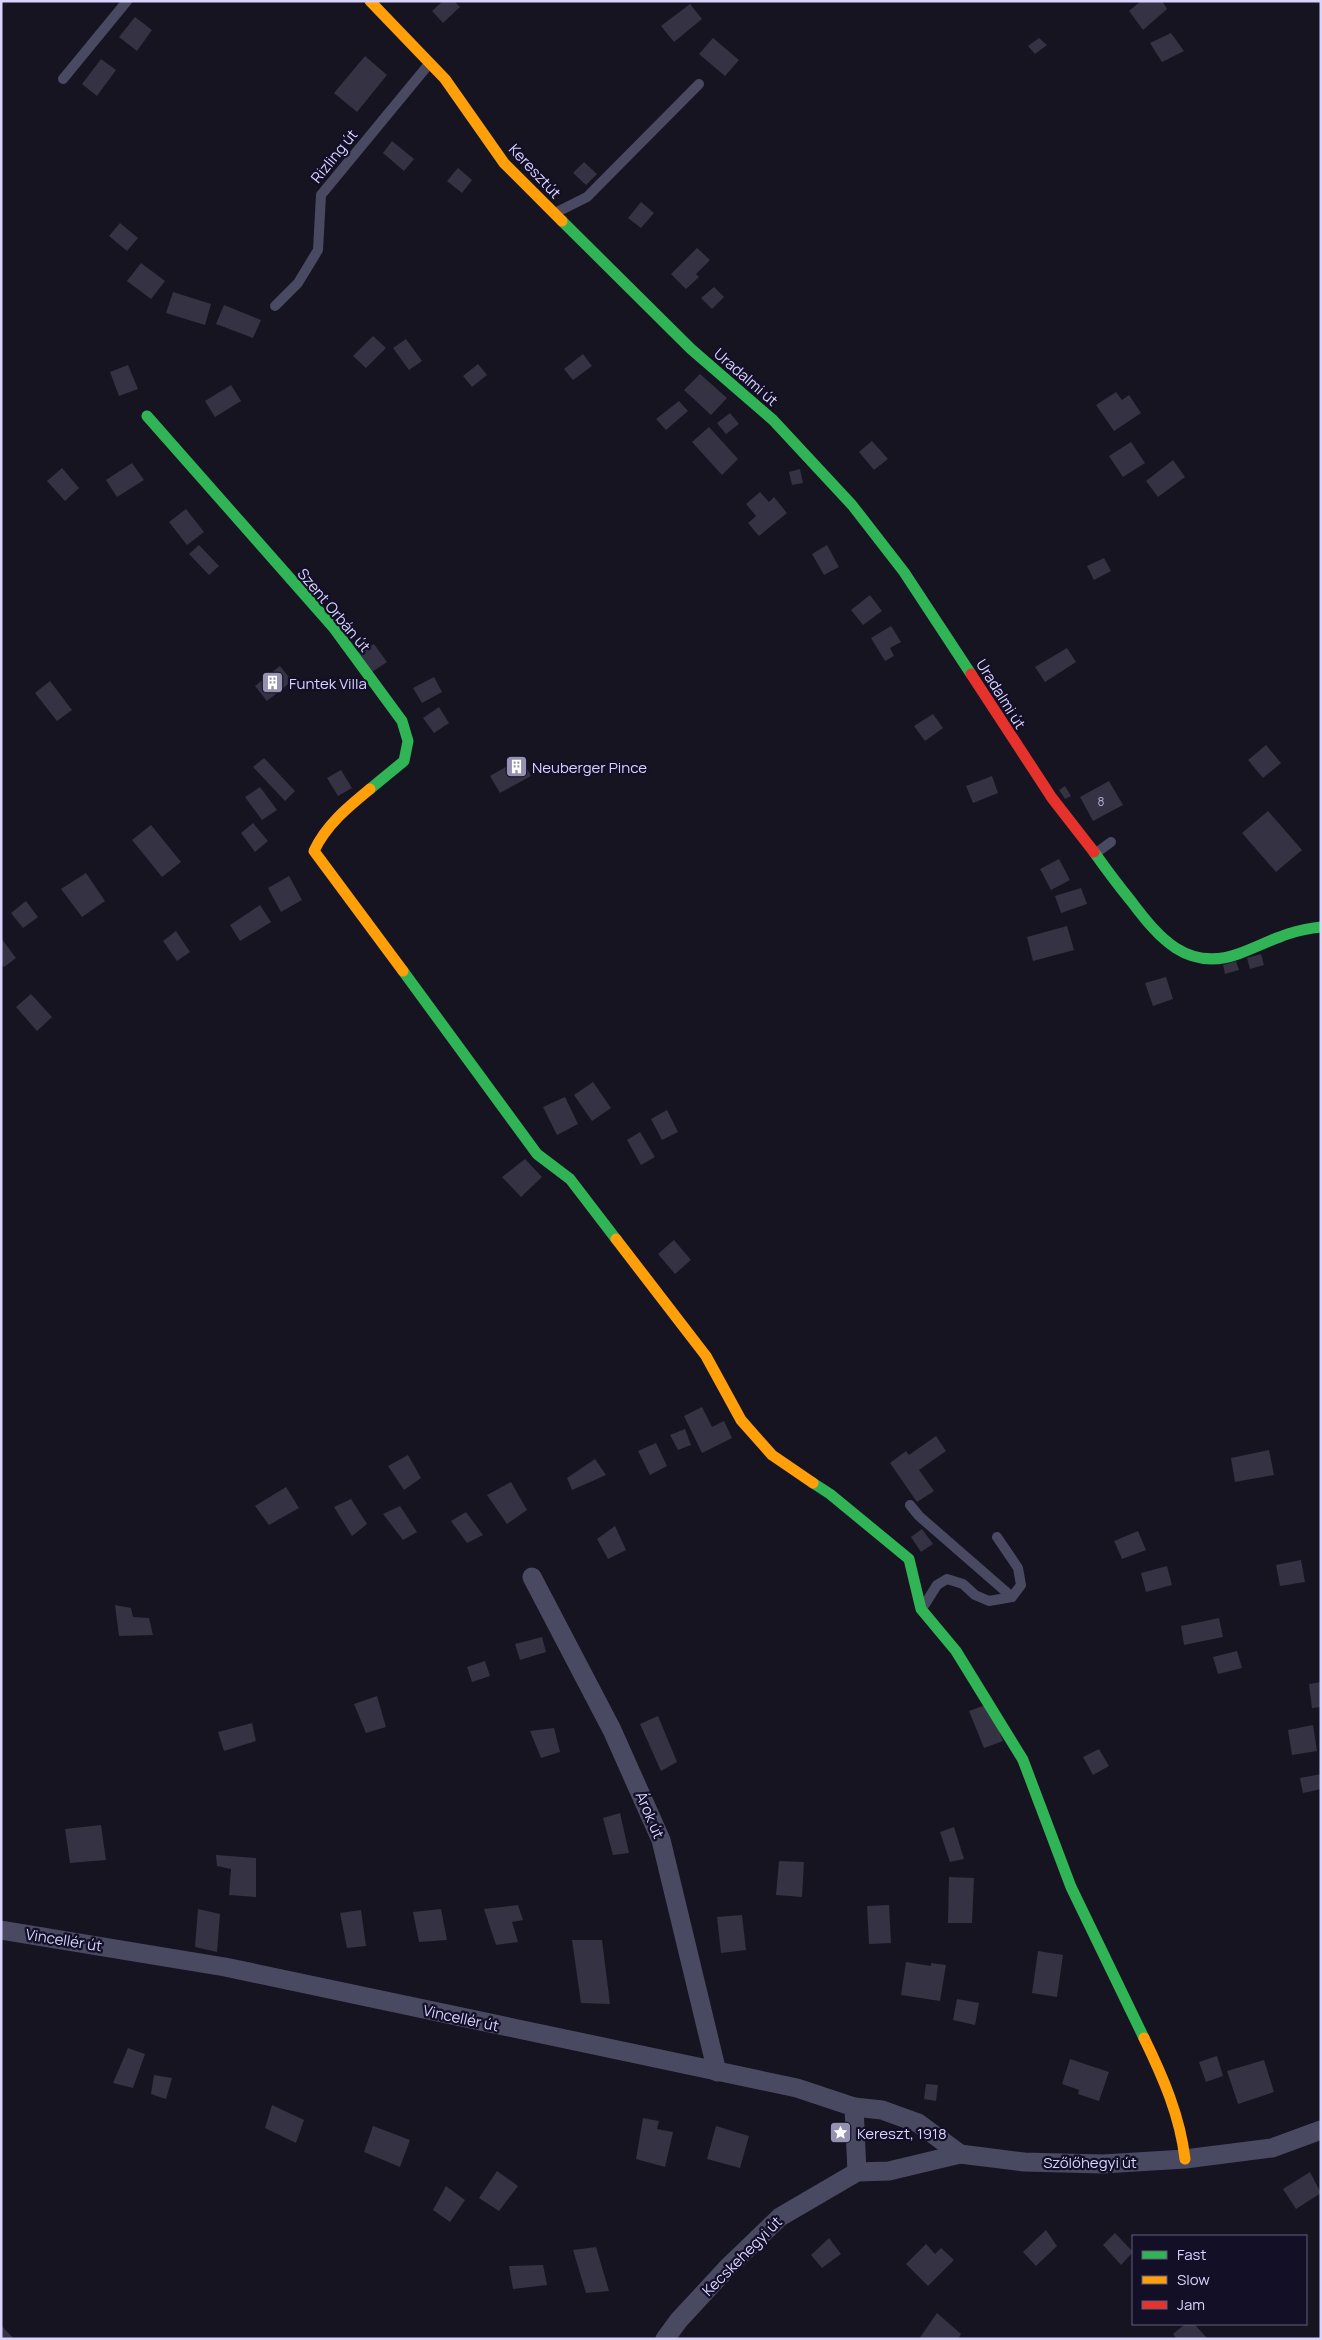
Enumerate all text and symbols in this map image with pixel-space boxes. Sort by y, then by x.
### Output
street label: Rizling út [306,125,362,187]
street label: Keresztút [504,139,566,203]
street label: Uradalmi út [709,343,783,411]
street label: Szent Orbán út [293,564,375,656]
street label: Uradalmi út [971,655,1031,733]
building icon: Funtek Villa [261,671,285,695]
place label: Funtek Villa [289,673,367,694]
building icon: Neuberger Pince [504,755,528,779]
place label: Neuberger Pince [532,757,647,778]
house number: 8 [1098,793,1105,810]
street label: Árok út [631,1788,669,1842]
street label: Vincellér út [24,1924,104,1956]
street label: Vincellér út [421,2000,501,2036]
place icon: Kereszt, 1918 [829,2121,853,2145]
place label: Kereszt, 1918 [857,2123,947,2144]
street label: Szőlőhegyi út [1043,2152,1137,2173]
street label: Kecskehegyi út [697,2211,787,2301]
legend [1132,2235,1307,2325]
text: Fast [1177,2244,1206,2265]
text: Slow [1177,2269,1210,2290]
text: Jam [1177,2294,1205,2315]

